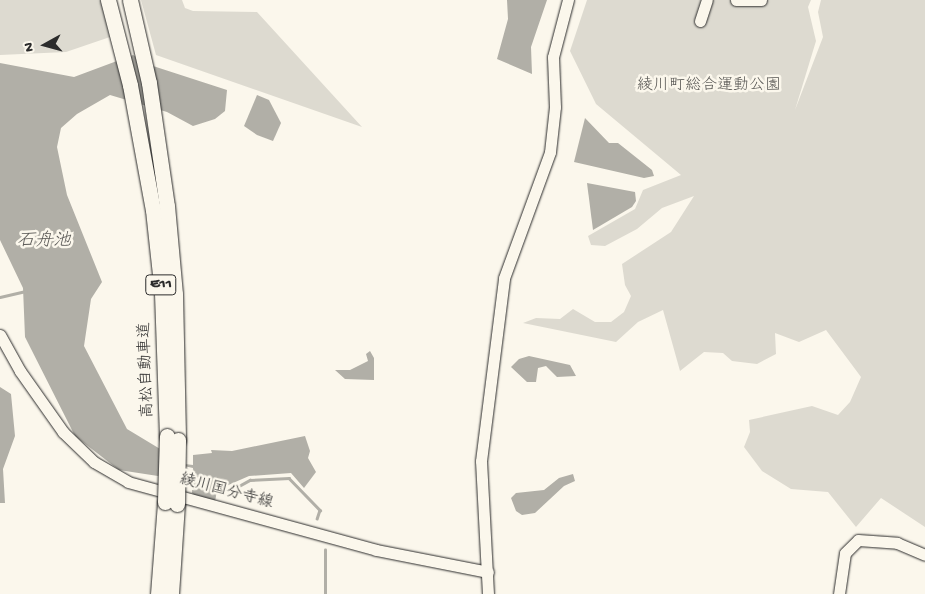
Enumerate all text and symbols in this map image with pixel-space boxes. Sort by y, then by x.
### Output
north arrow [20,20,70,70]
text: N [21,41,39,52]
park label: 綾川町総合運動公園 [637,77,781,97]
water label: 石舟池 [17,231,71,253]
road number: E11 [145,272,177,298]
street label: 高松自動車道 [137,322,159,418]
street label: 綾川国分寺線 [177,471,275,515]

